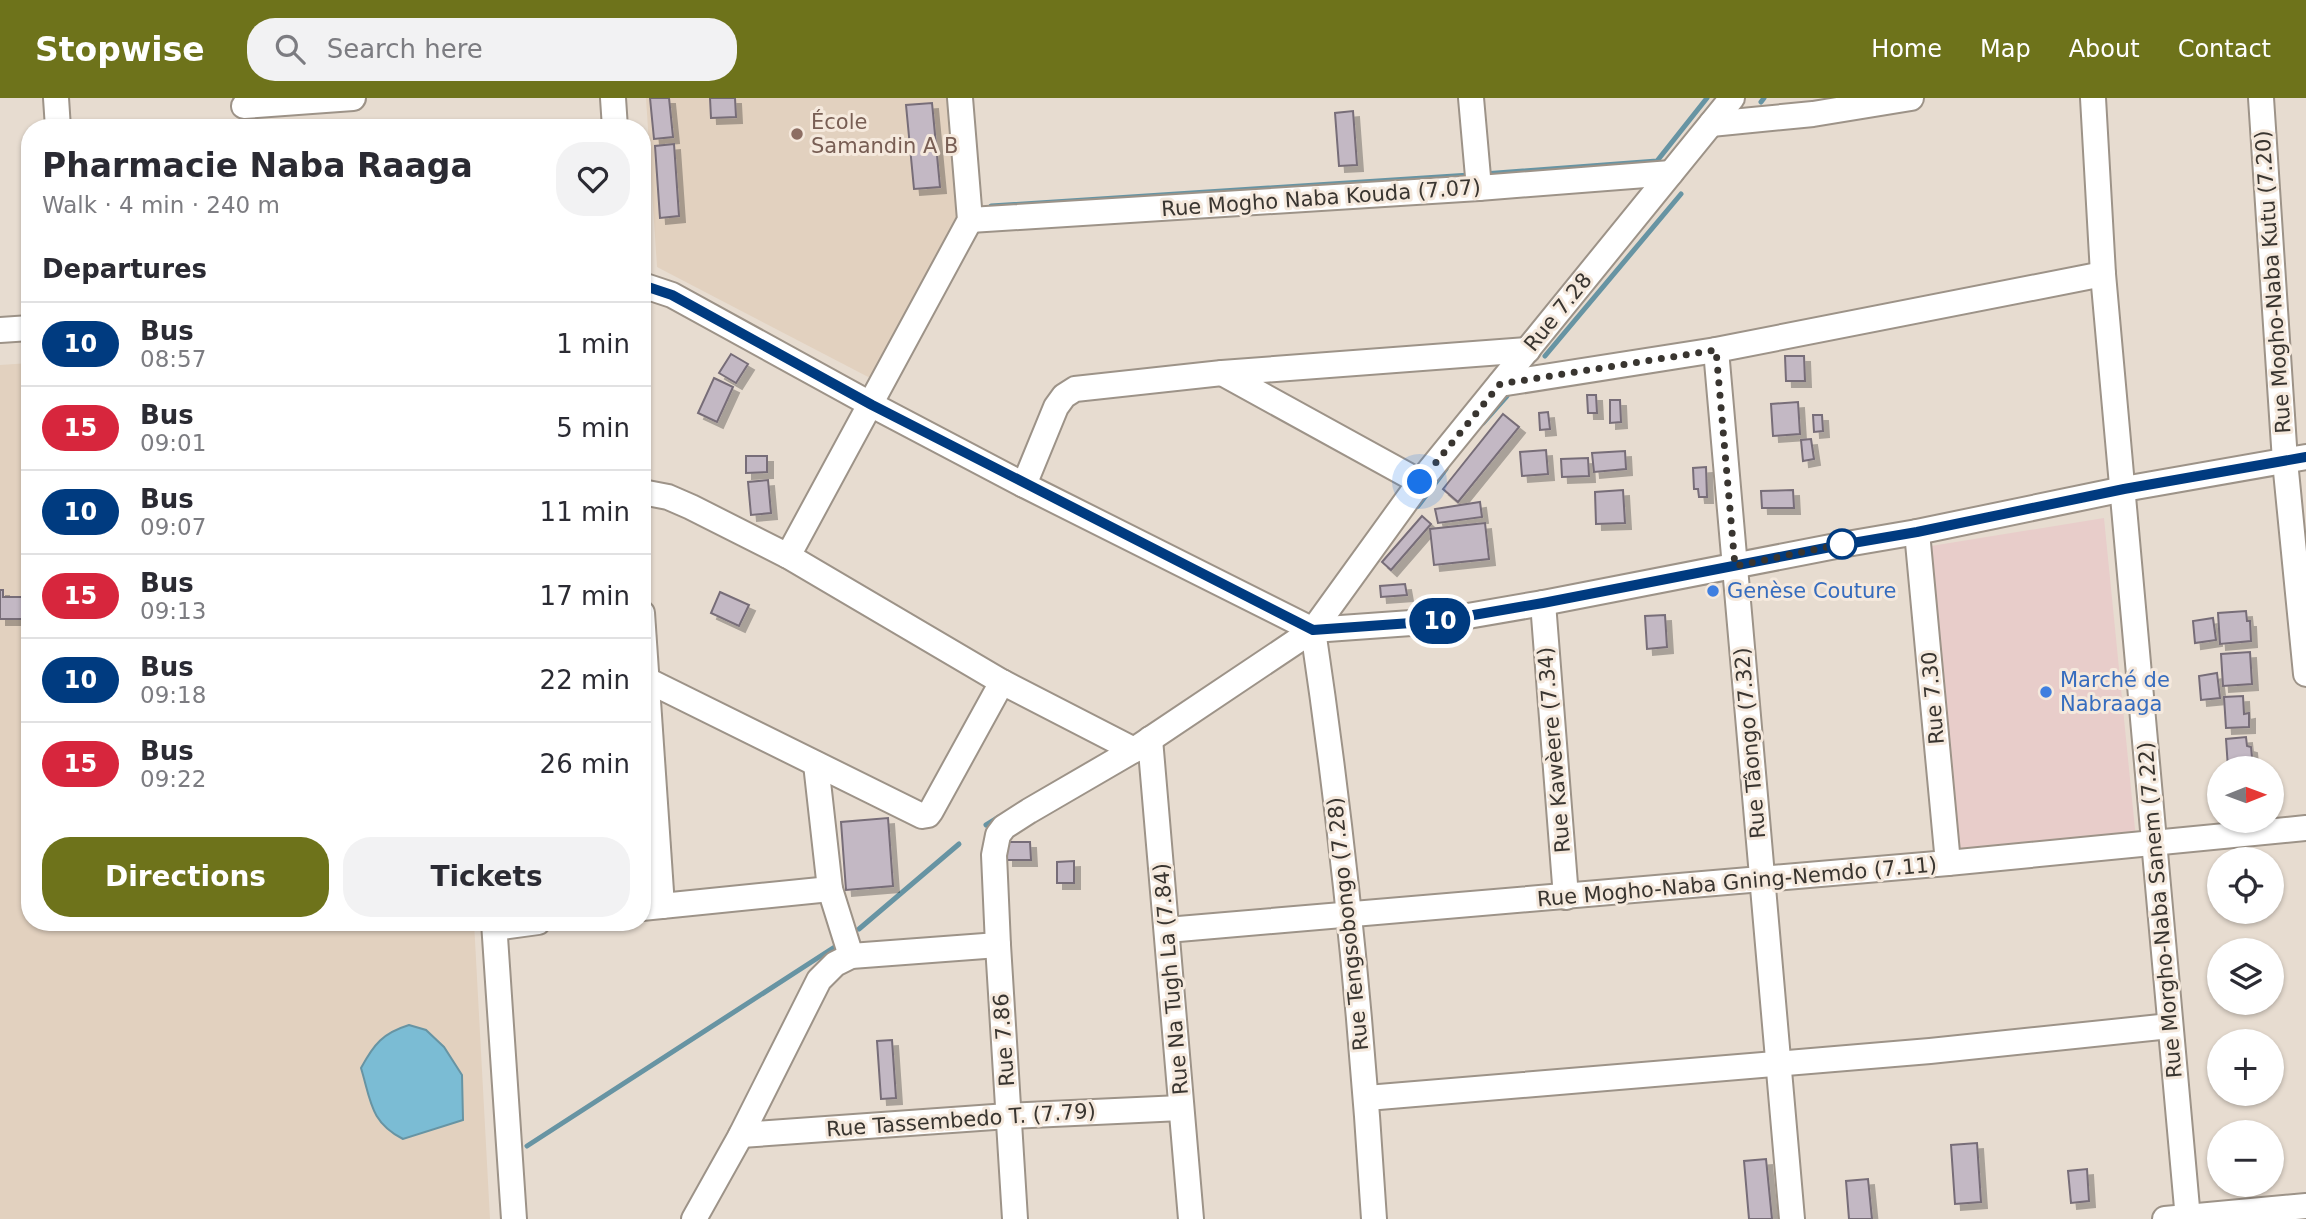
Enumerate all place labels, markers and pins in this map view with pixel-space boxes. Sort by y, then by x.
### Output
place label: École Samandin A B [811,109,958,158]
marker: École Samandin A B [789,126,805,142]
unlabelled marker [1827,529,1857,559]
place label: Genèse Couture [1727,579,1896,603]
marker: Genèse Couture [1705,583,1721,599]
place label: Marché de Nabraaga [2060,668,2170,716]
marker: Marché de Nabraaga [2038,684,2054,700]

